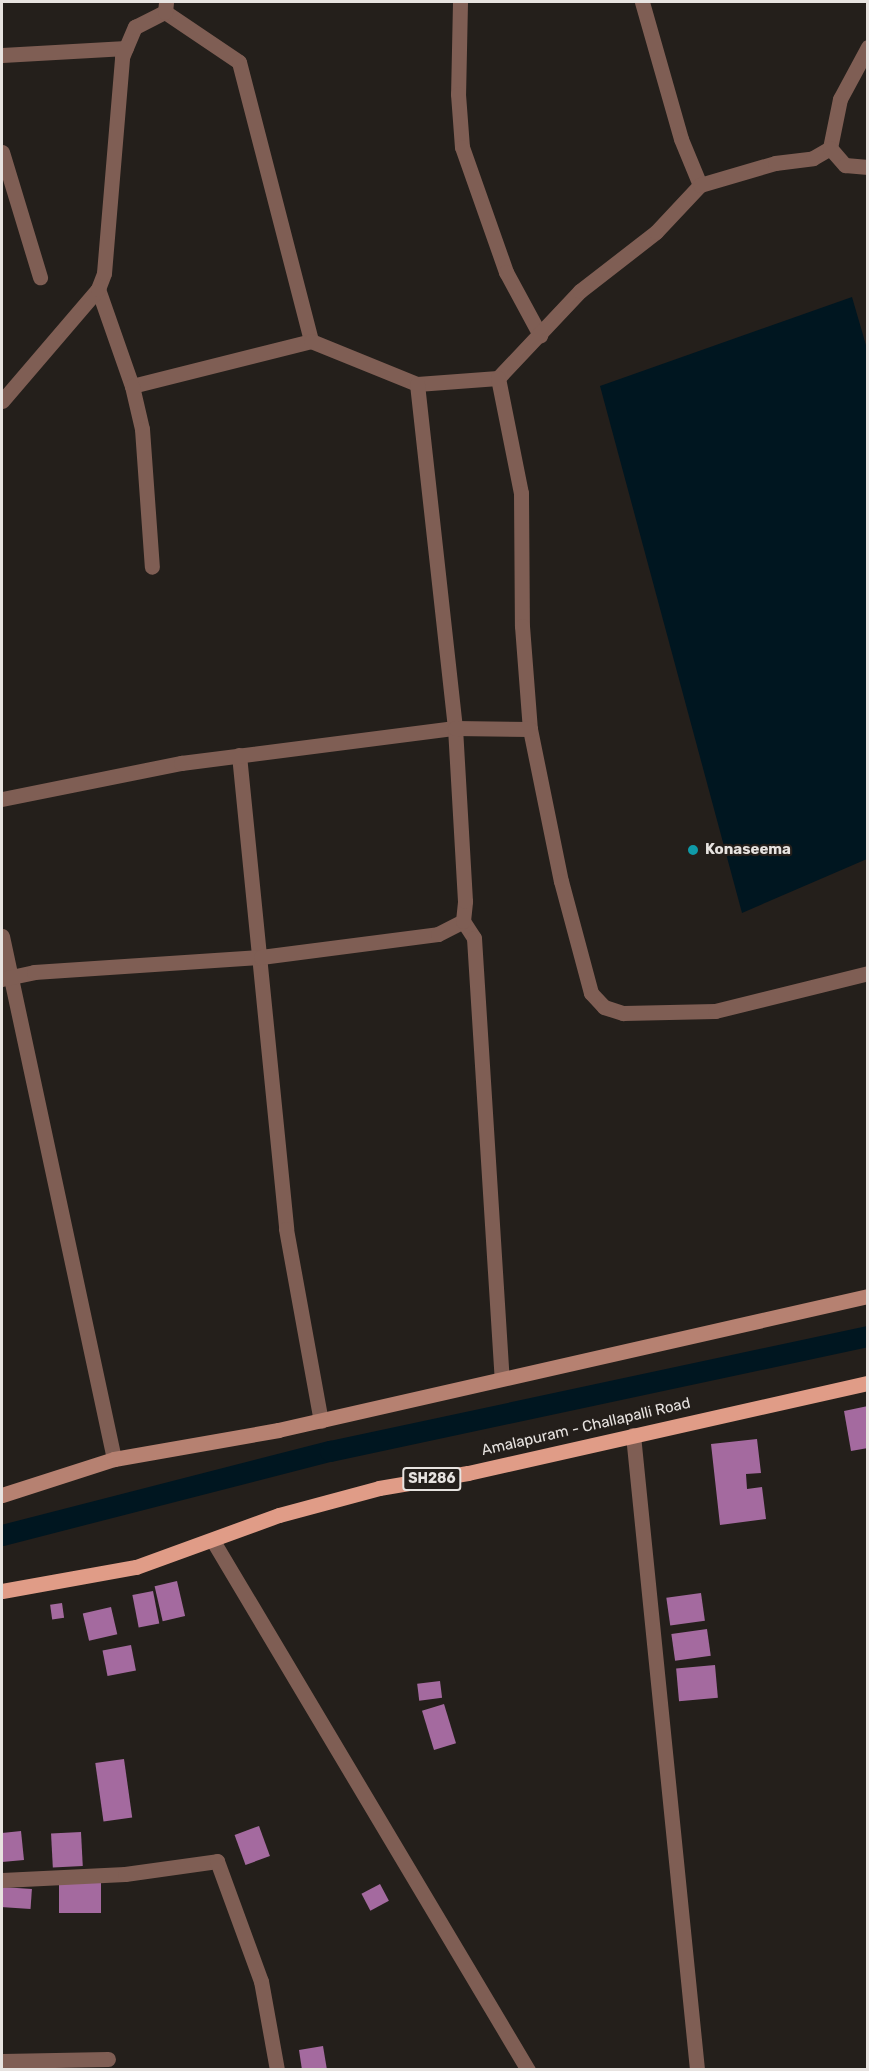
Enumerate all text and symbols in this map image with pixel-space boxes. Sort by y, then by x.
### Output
place label: Konaseema [705,841,791,859]
marker: Konaseema [686,843,700,857]
street label: Amalapuram - Challapalli Road [480,1394,692,1460]
road number: SH286 [402,1468,462,1490]

